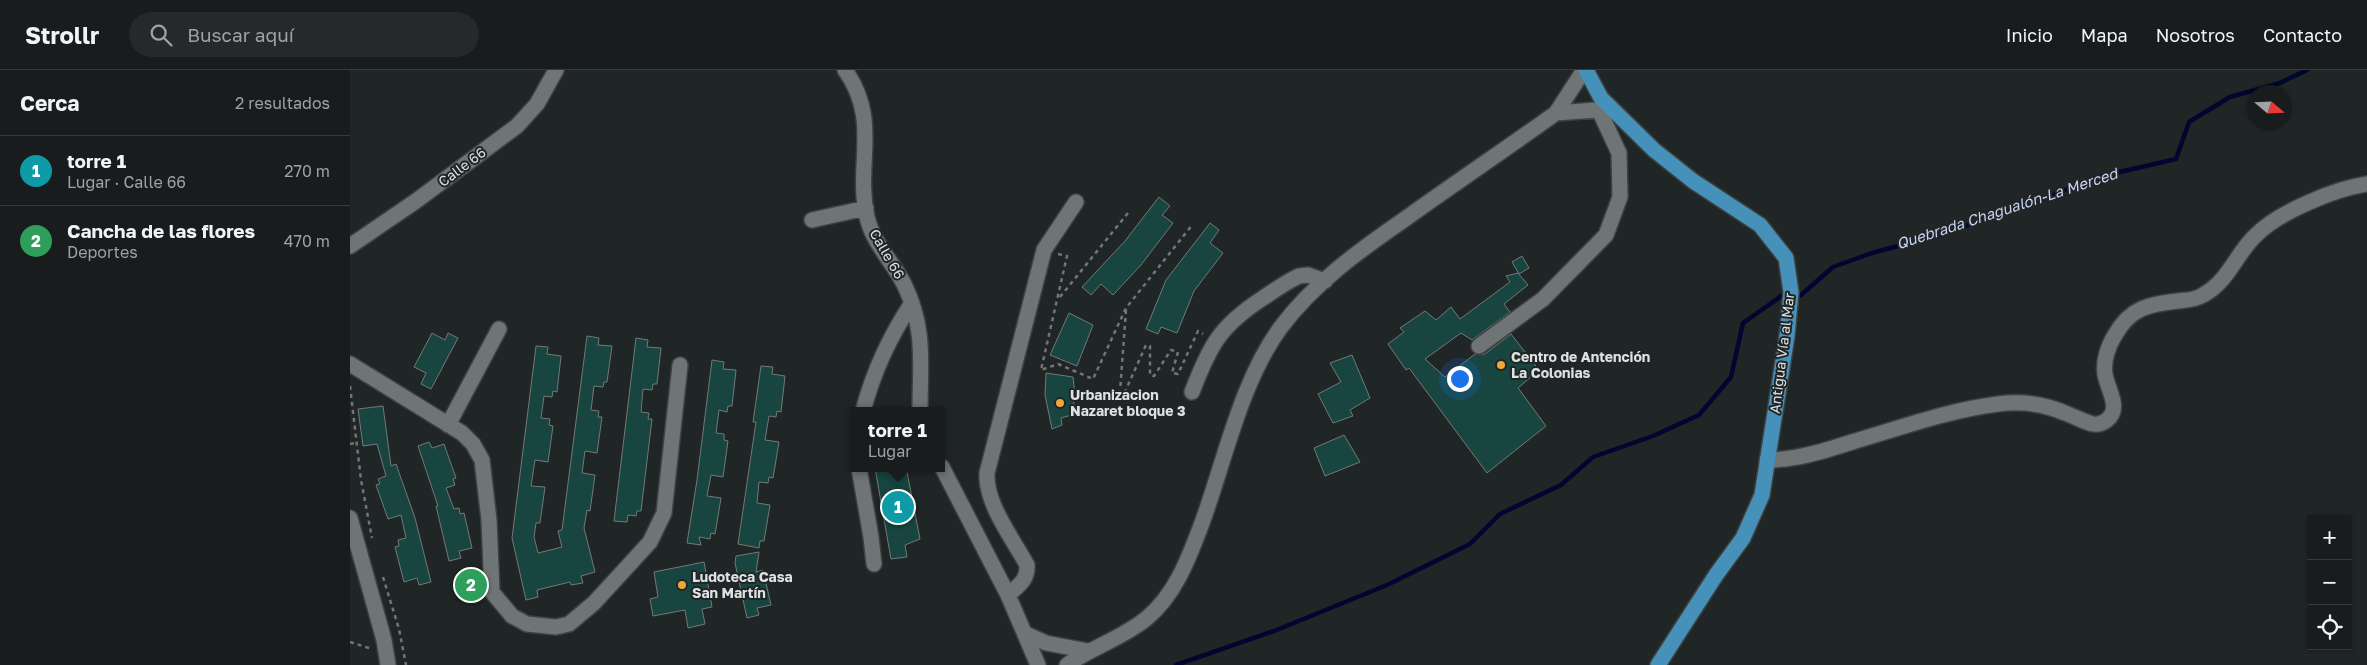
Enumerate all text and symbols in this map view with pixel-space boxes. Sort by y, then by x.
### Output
search box [129,12,479,57]
text: Strollr [25,20,99,49]
icon: search [147,21,175,49]
text: Buscar aquí [187,23,294,46]
text: Inicio [2006,24,2053,46]
text: Mapa [2081,24,2128,46]
text: Nosotros [2156,24,2235,46]
text: Contacto [2263,24,2342,46]
north arrow [2247,85,2292,130]
text: Cerca [20,90,79,116]
text: 2 resultados [235,93,330,113]
street label: Calle 66 [435,143,489,190]
text: torre 1 [67,149,126,172]
text: 1 [32,161,40,181]
text: 270 m [284,161,330,181]
water label: Quebrada Chagualón-La Merced [1894,163,2121,253]
text: Lugar · Calle 66 [67,172,186,192]
text: Cancha de las flores [67,219,255,242]
street label: Calle 66 [866,226,908,282]
text: 2 [31,231,41,251]
text: 470 m [284,231,330,251]
text: Deportes [67,242,138,262]
street label: Antigua Vía al Mar [1766,291,1797,414]
place label: Centro de Antención La Colonias [1511,348,1650,381]
marker: Centro de Antención La Colonias [1495,359,1507,371]
your location [1447,366,1473,392]
place label: Urbanizacion Nazaret bloque 3 [1070,386,1185,419]
marker: Urbanizacion Nazaret bloque 3 [1054,397,1066,409]
popup [850,407,945,472]
text: torre 1 [868,418,927,441]
text: Lugar [868,441,911,461]
pin: 1 [882,488,914,526]
map controls [2307,515,2352,650]
button: + [2307,515,2352,560]
button: − [2307,560,2352,605]
pin: 2 [455,566,487,604]
place label: Ludoteca Casa San Martín [692,568,793,601]
marker: Ludoteca Casa San Martín [676,579,688,591]
button: locate [2307,605,2352,650]

